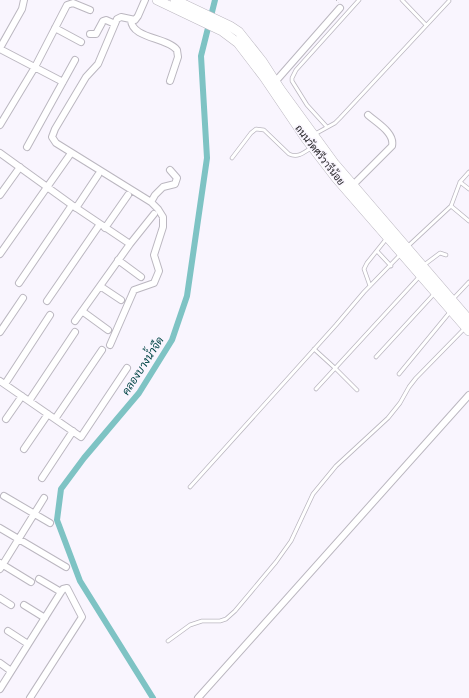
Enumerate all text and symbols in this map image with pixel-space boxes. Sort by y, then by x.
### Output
street label: ถนนวัดศรีวารีน้อย [293,122,348,187]
water label: คลองบางน้ำจืด [115,332,167,398]

